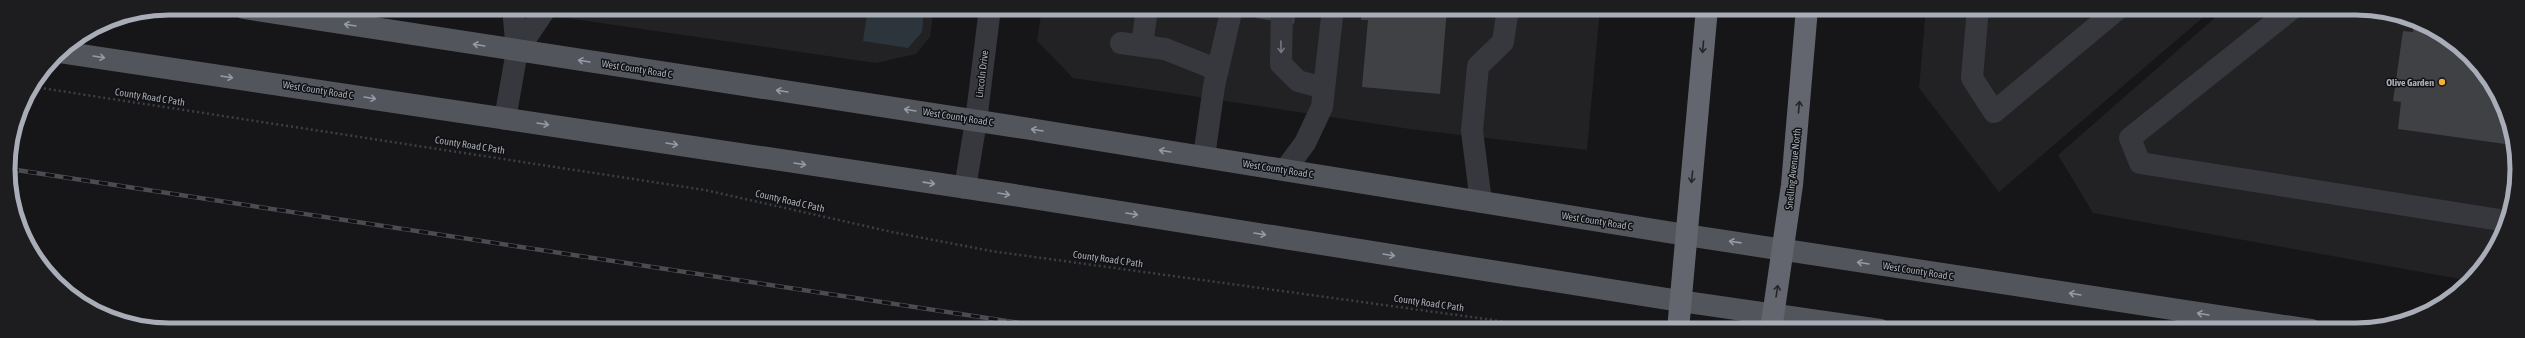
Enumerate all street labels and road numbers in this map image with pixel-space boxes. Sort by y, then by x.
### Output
street label: Lincoln Drive [974,49,990,98]
street label: West County Road C [601,58,674,80]
street label: West County Road C [282,79,355,101]
street label: County Road C Path [114,86,186,108]
street label: West County Road C [922,106,995,128]
street label: Snelling Avenue North [1783,128,1803,210]
street label: County Road C Path [434,134,506,156]
street label: West County Road C [1242,158,1315,180]
street label: County Road C Path [754,188,826,214]
street label: West County Road C [1561,210,1634,232]
street label: County Road C Path [1072,249,1144,269]
street label: West County Road C [1882,260,1955,282]
street label: County Road C Path [1393,293,1465,313]

